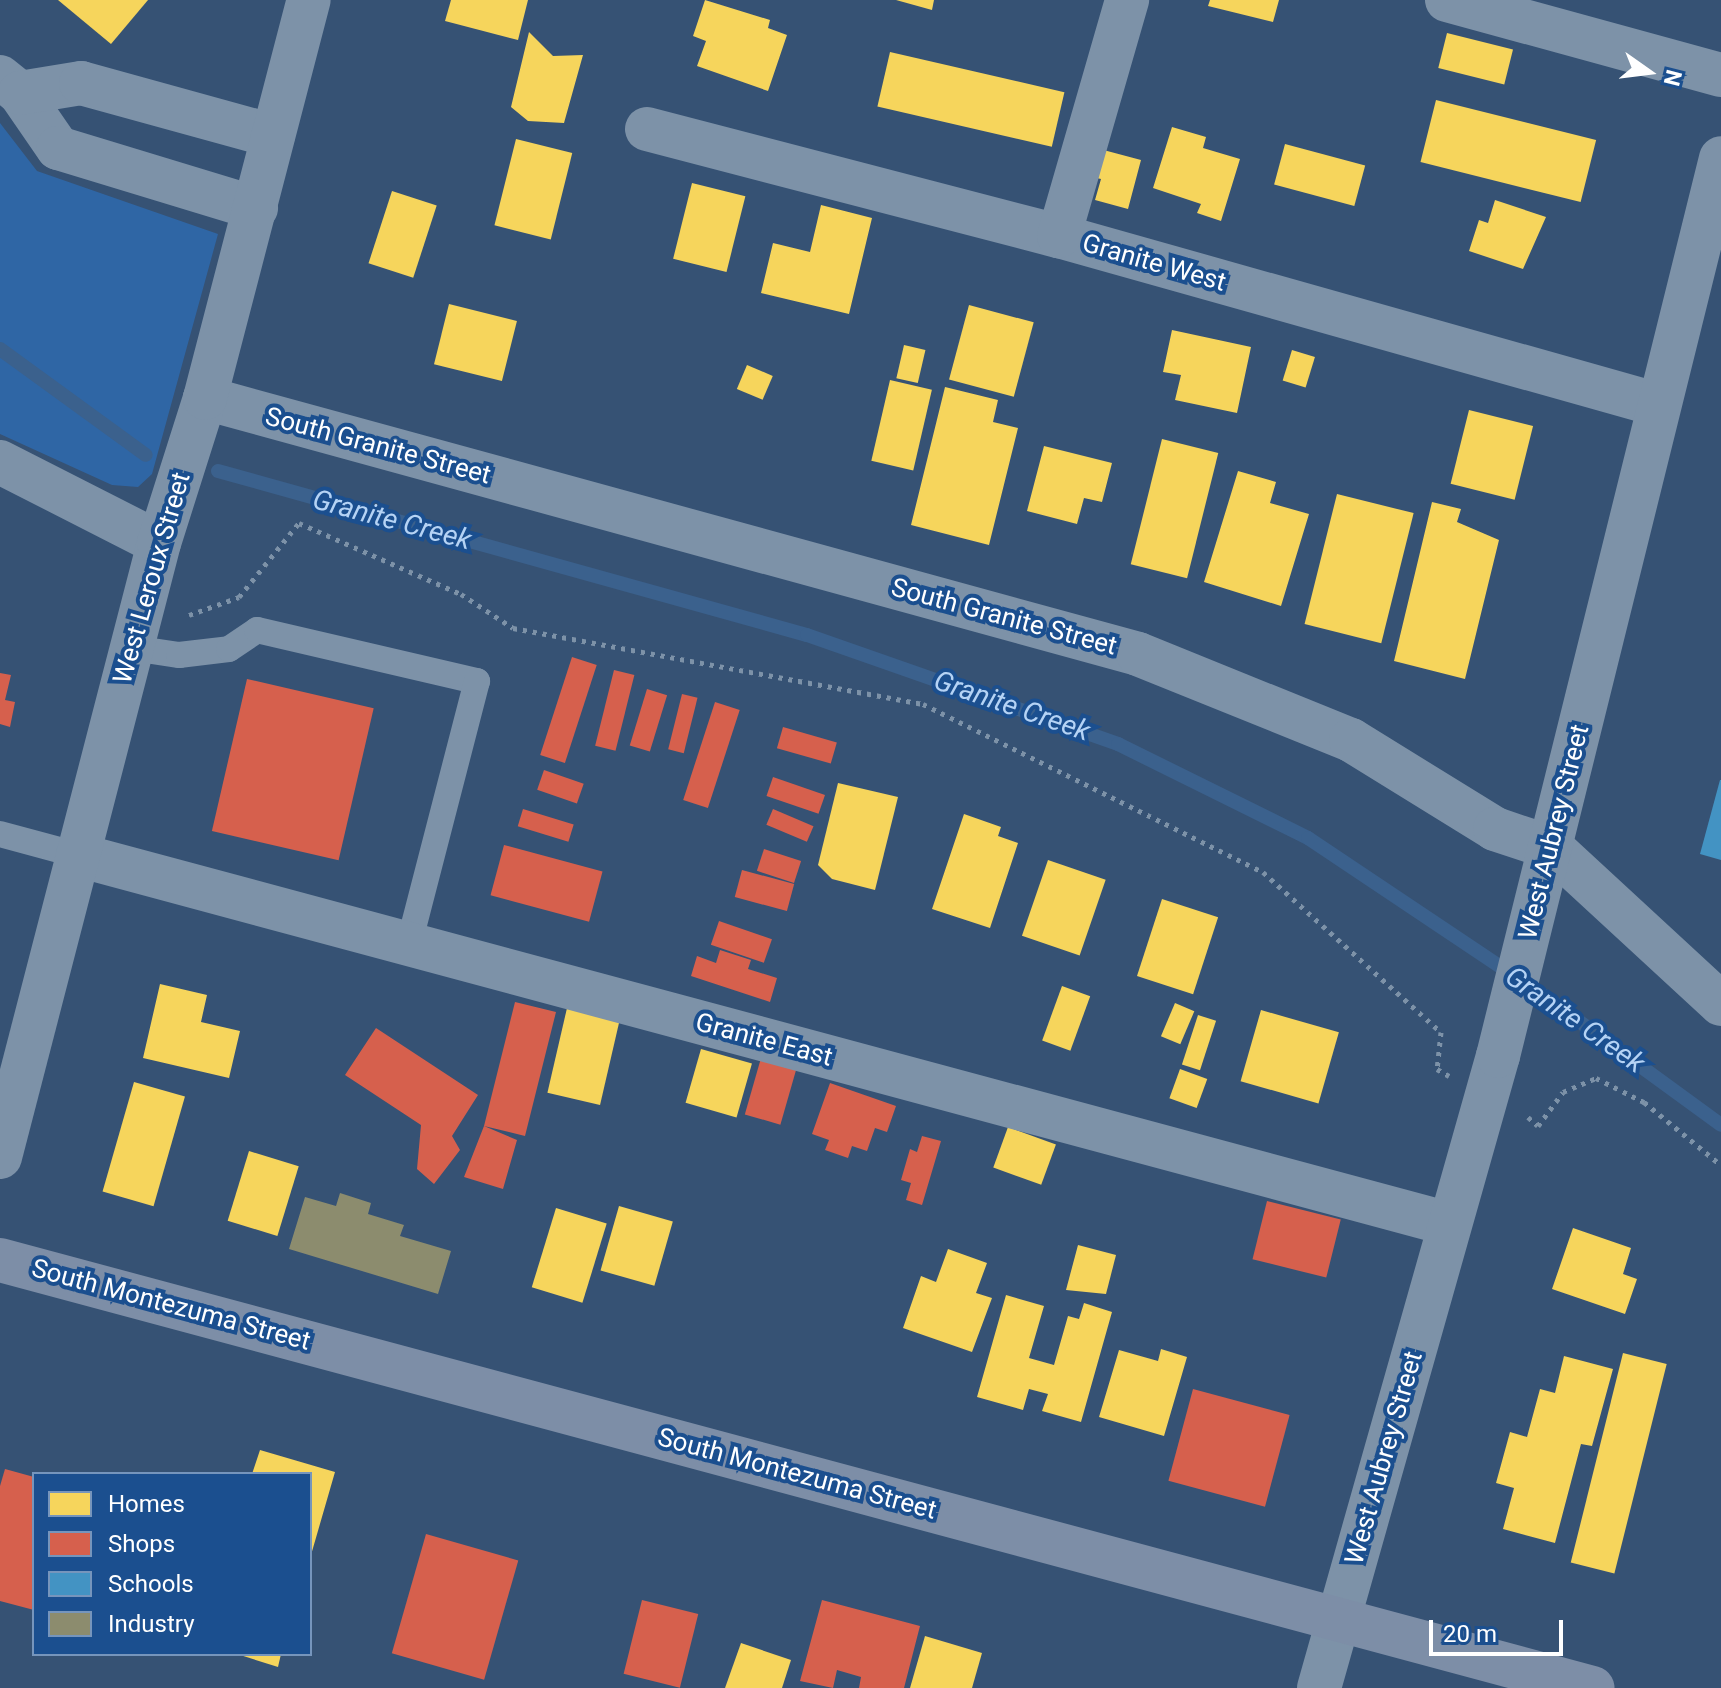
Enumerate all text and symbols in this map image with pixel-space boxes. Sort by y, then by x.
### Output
north arrow [1609,32,1689,112]
text: N [1659,67,1687,88]
street label: Granite West [1079,228,1229,298]
street label: South Granite Street [262,401,494,491]
street label: West Leroux Street [107,469,197,687]
water label: Granite Creek [309,483,475,557]
street label: South Granite Street [888,572,1120,662]
water label: Granite Creek [930,664,1094,748]
street label: West Aubrey Street [1512,721,1596,943]
water label: Granite Creek [1499,960,1651,1080]
street label: Granite East [692,1007,836,1073]
street label: South Montezuma Street [28,1253,314,1357]
street label: West Aubrey Street [1339,1348,1429,1568]
street label: South Montezuma Street [654,1422,940,1526]
legend [32,1472,312,1656]
text: Homes [108,1490,185,1518]
text: Shops [108,1530,175,1558]
text: Schools [108,1570,194,1598]
scale bar [1433,1604,1567,1654]
text: Industry [108,1610,194,1638]
text: 20 m [1443,1620,1497,1648]

